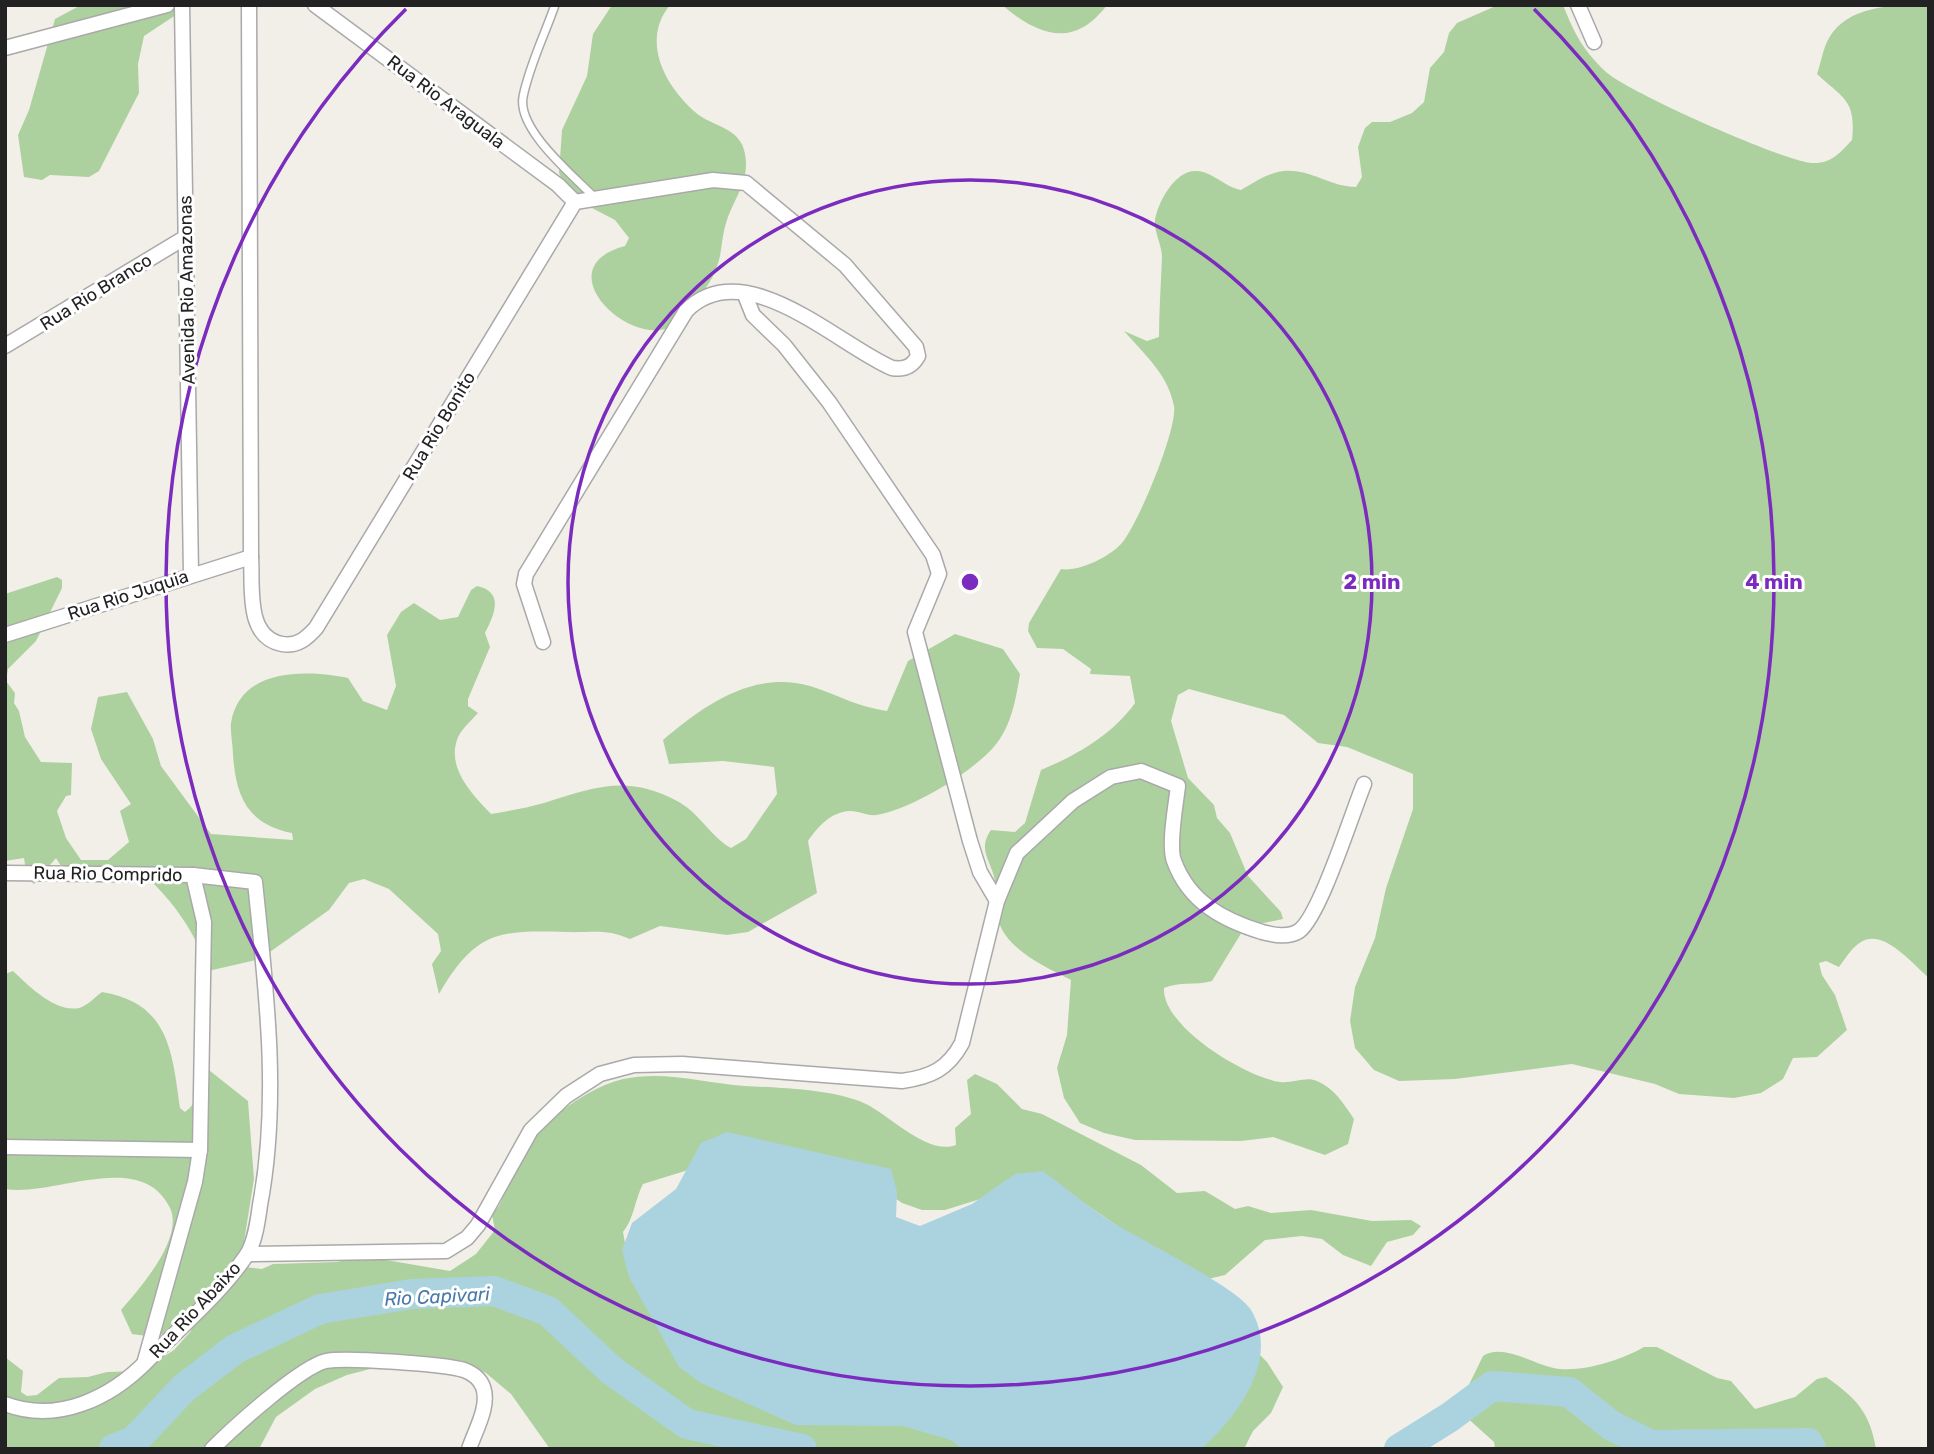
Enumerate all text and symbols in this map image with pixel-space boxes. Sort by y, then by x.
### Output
street label: Rua Rio Araguala [383,51,509,153]
street label: Avenida Rio Amazonas [174,195,200,385]
street label: Rua Rio Branco [36,249,156,335]
street label: Rua Rio Bonito [398,368,480,484]
street label: Rua Rio Juquia [65,565,191,625]
text: 2 min [1344,569,1400,594]
text: 4 min [1745,569,1803,594]
centre of rings [958,570,982,594]
street label: Rua Rio Comprido [33,862,183,886]
street label: Rua Rio Abaixo [145,1257,245,1363]
water label: Rio Capivari [384,1282,491,1311]

